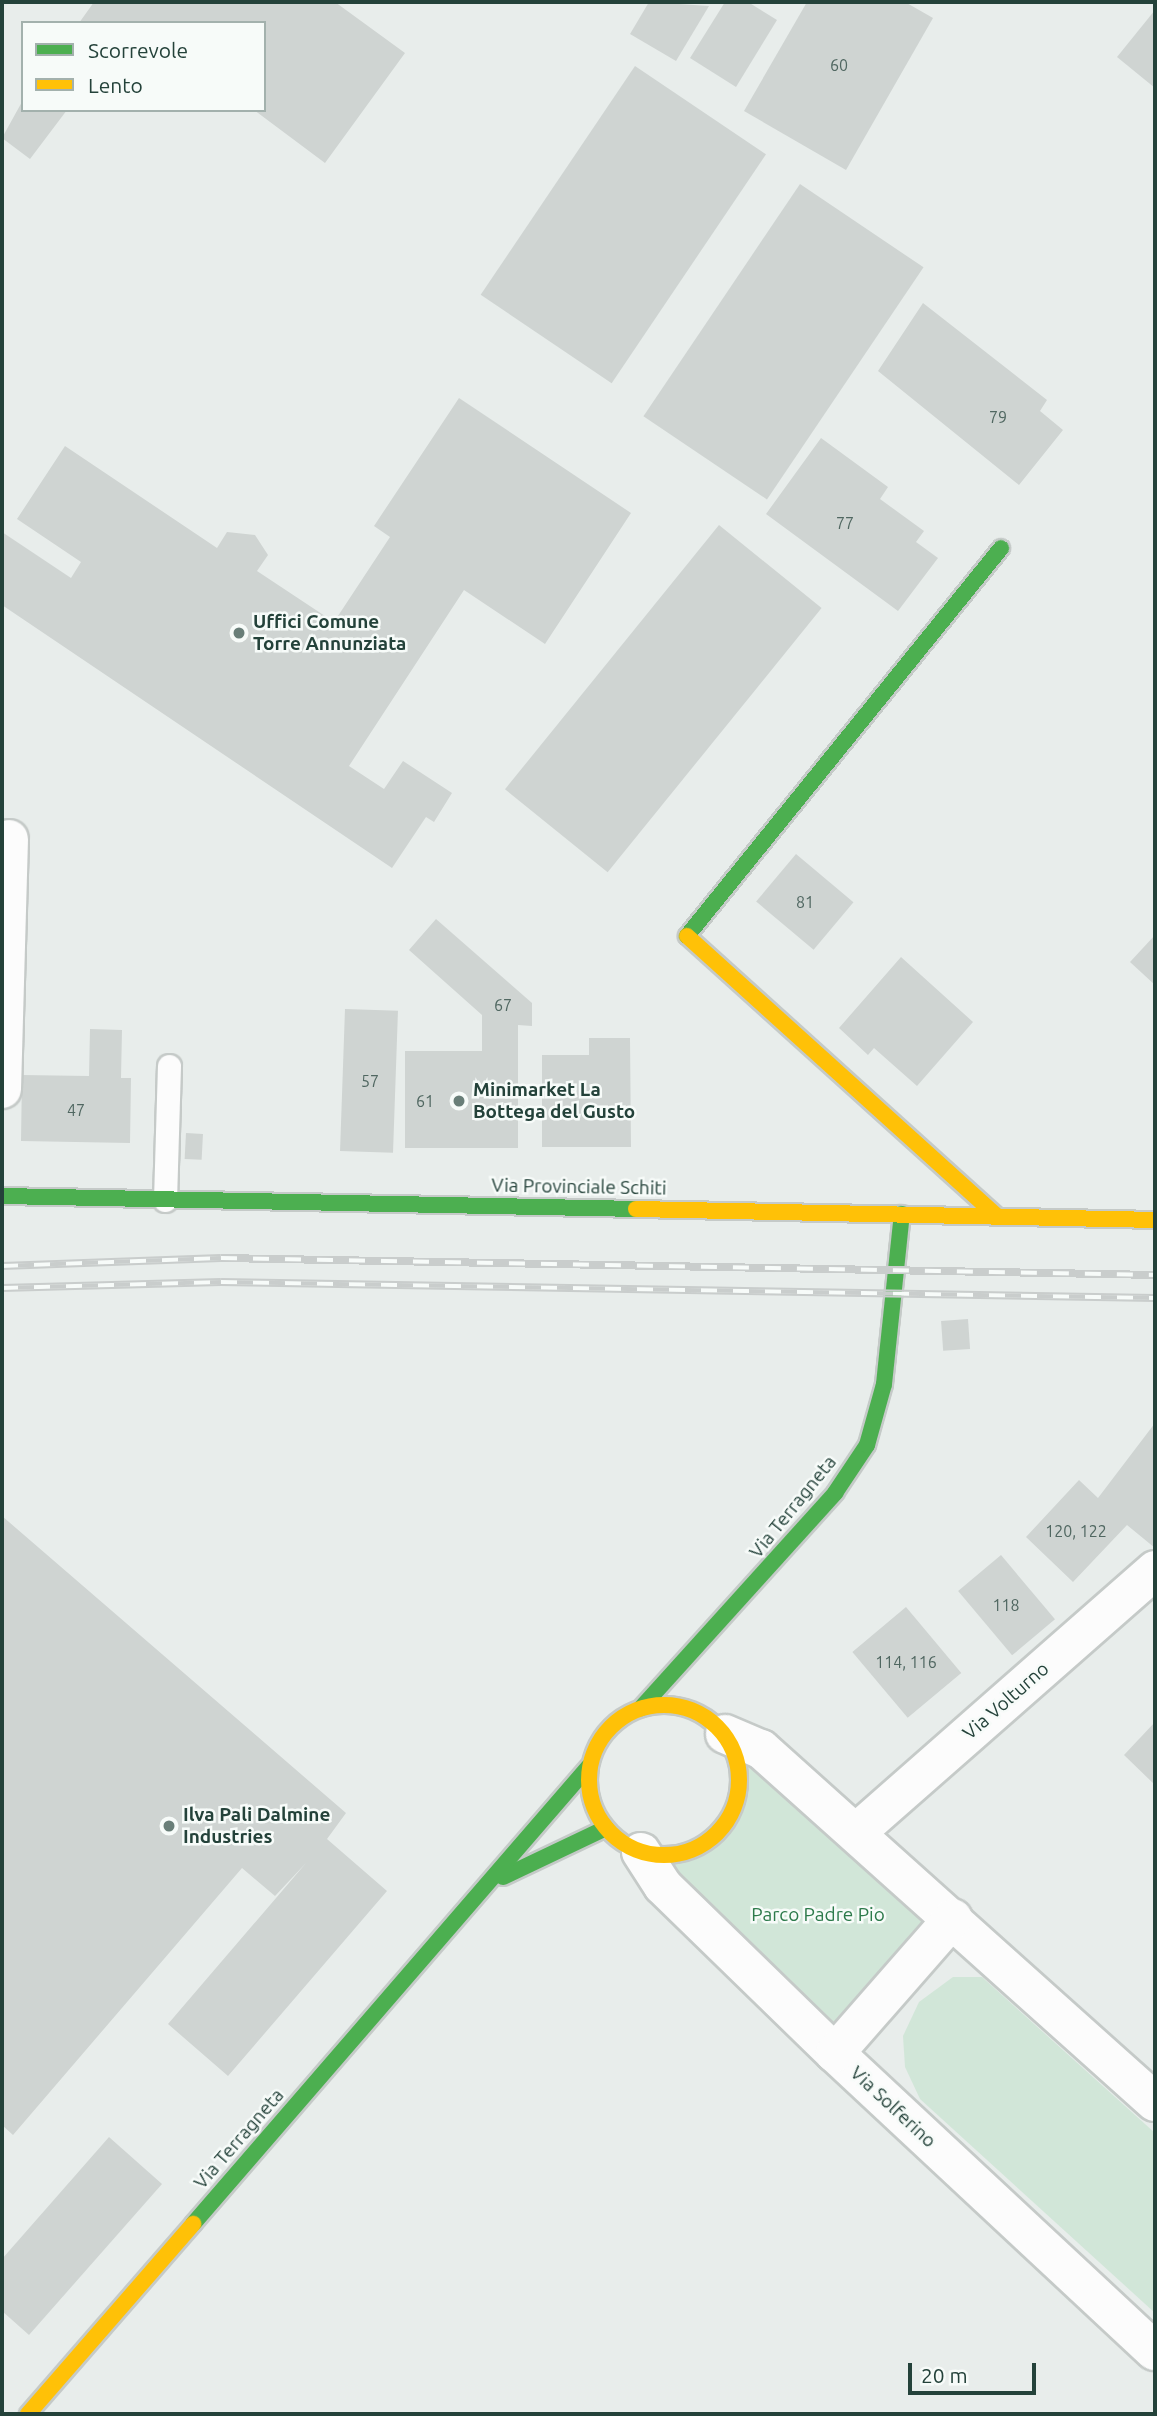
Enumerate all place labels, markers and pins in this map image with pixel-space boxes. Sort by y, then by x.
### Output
place label: Uffici Comune Torre Annunziata [253,611,406,655]
marker: Uffici Comune Torre Annunziata [231,625,247,641]
place label: Minimarket La Bottega del Gusto [473,1079,635,1123]
marker: Minimarket La Bottega del Gusto [451,1093,467,1109]
place label: Ilva Pali Dalmine Industries [183,1804,330,1848]
marker: Ilva Pali Dalmine Industries [161,1818,177,1834]

